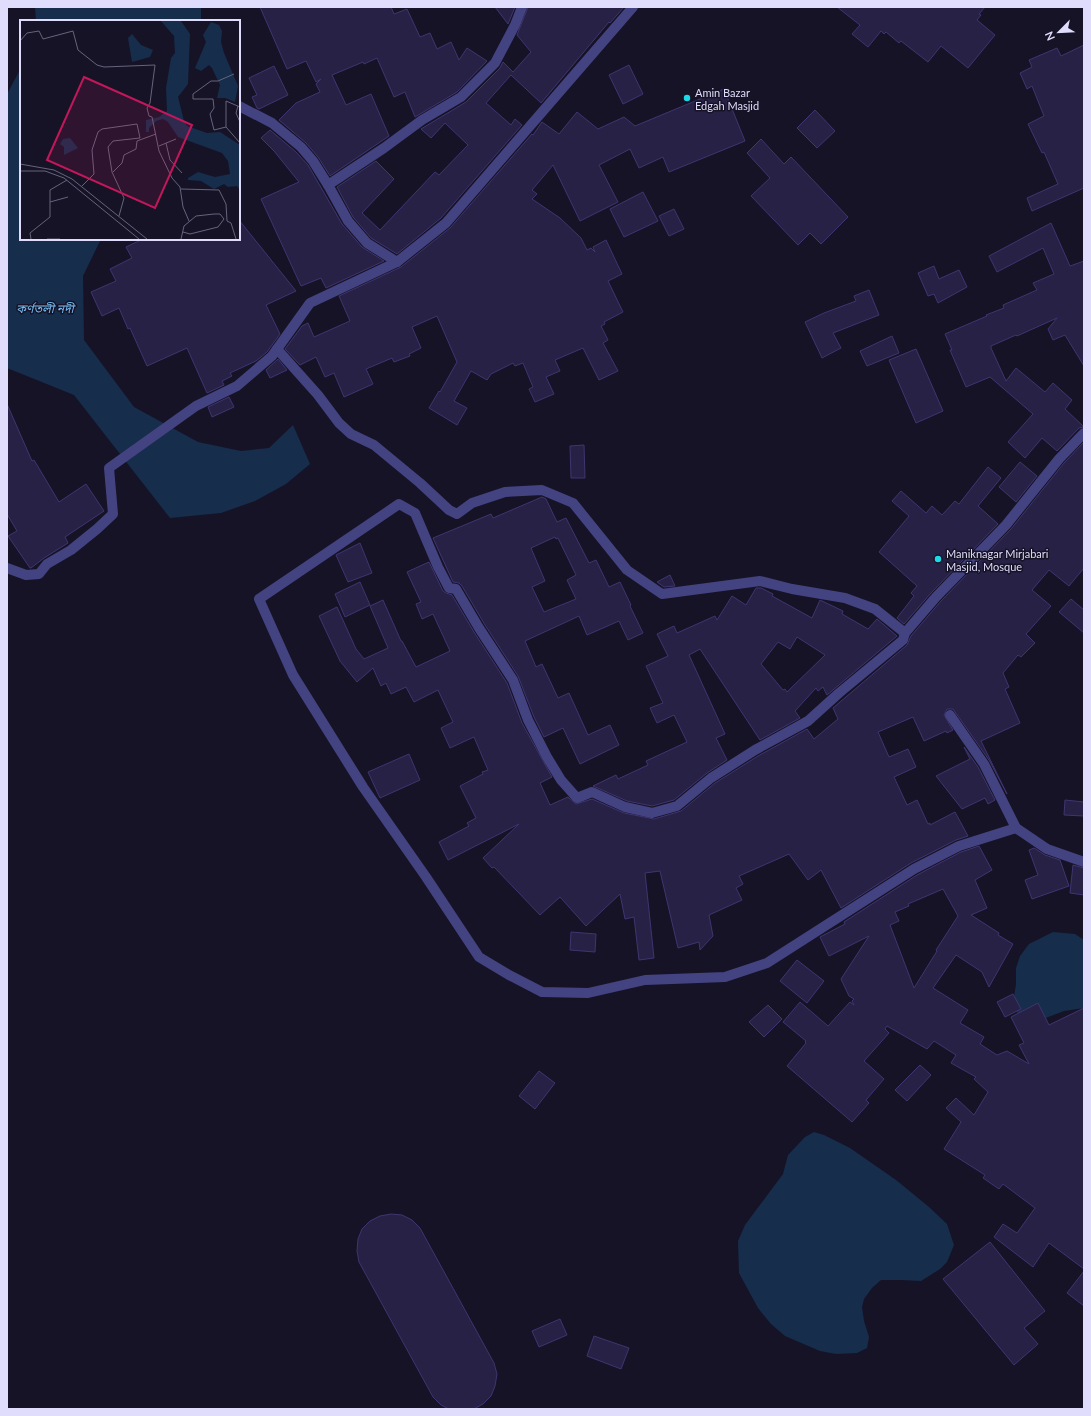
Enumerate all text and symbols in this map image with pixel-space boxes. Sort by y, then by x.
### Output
north arrow [1039,12,1079,52]
inset map [20,20,240,240]
text: N [1042,30,1057,43]
place label: Amin Bazar Edgah Masjid [695,86,759,112]
marker: Amin Bazar Edgah Masjid [682,93,692,103]
water label: কর্ণতলী নদী [16,301,77,316]
place label: Maniknagar Mirjabari Masjid, Mosque [946,547,1049,573]
marker: Maniknagar Mirjabari Masjid, Mosque [933,554,943,564]

